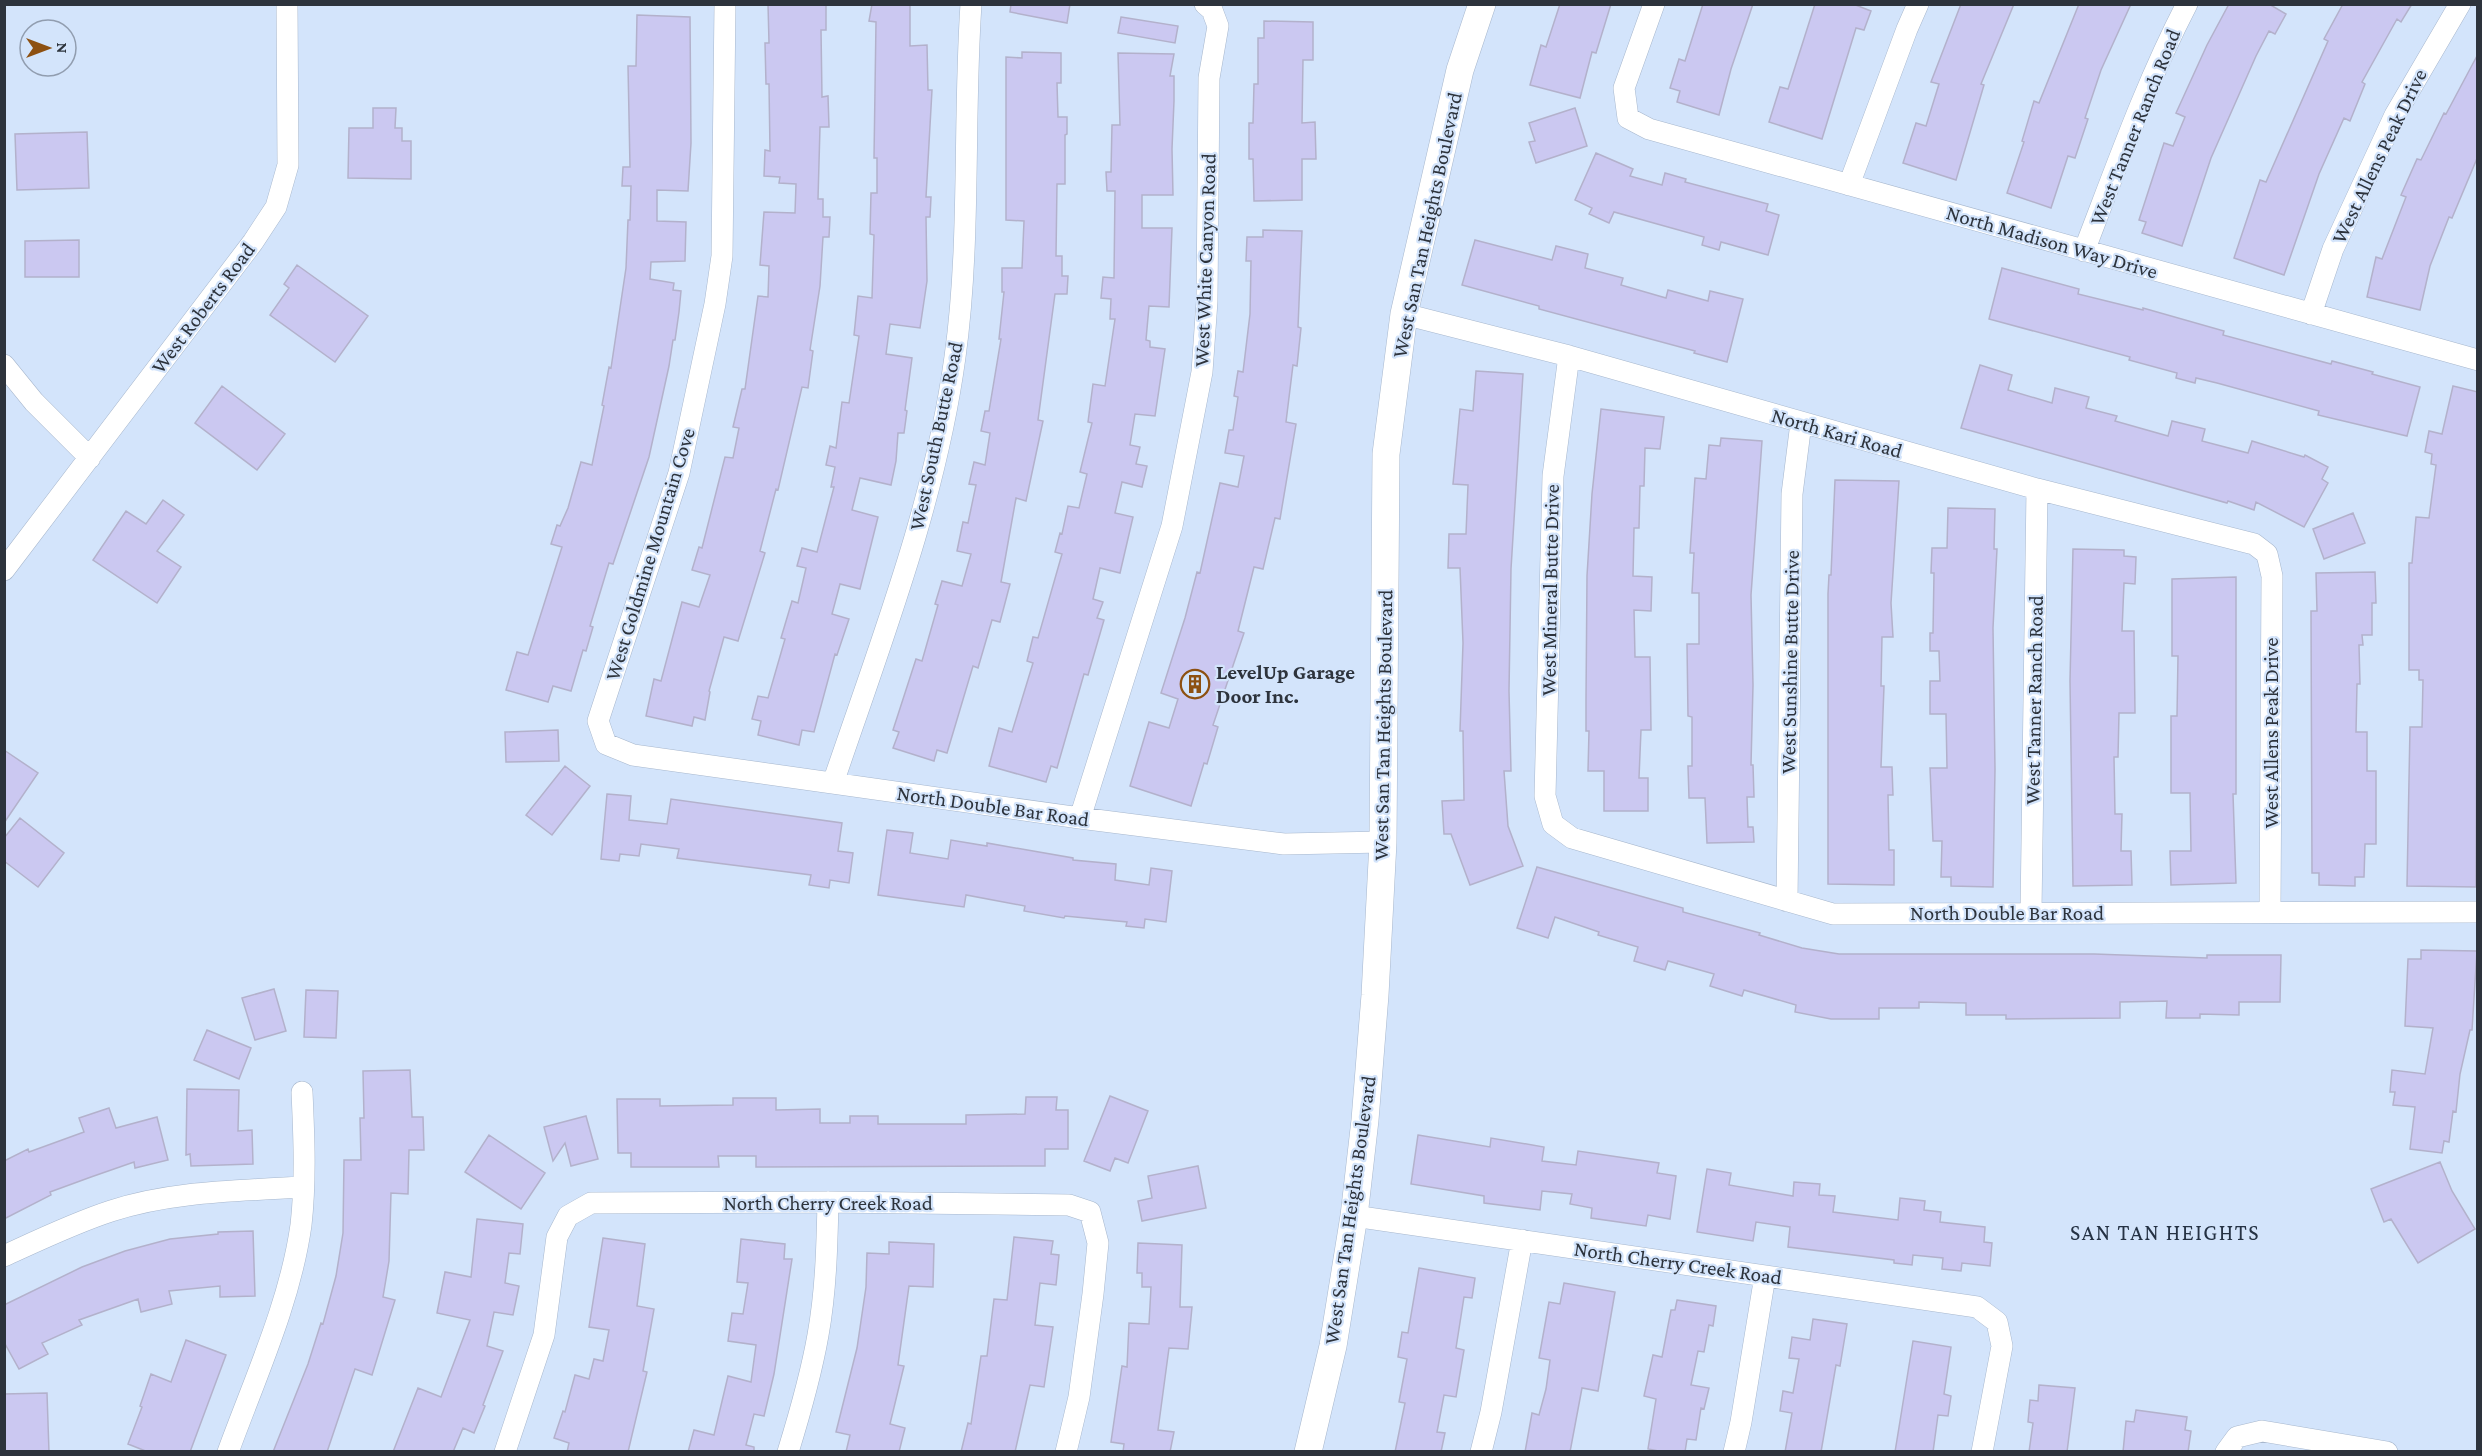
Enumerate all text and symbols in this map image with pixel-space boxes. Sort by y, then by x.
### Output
north arrow [18,18,78,78]
street label: West Tanner Ranch Road [2085,25,2185,229]
text: N [54,43,71,54]
street label: West Allens Peak Drive [2326,65,2432,247]
street label: West San Tan Heights Boulevard [1387,90,1467,360]
street label: West White Canyon Road [1189,153,1221,367]
street label: North Madison Way Drive [1944,200,2160,284]
street label: West Roberts Road [146,238,260,378]
street label: West South Butte Road [904,339,968,533]
street label: North Kari Road [1769,403,1905,463]
street label: West Goldmine Mountain Cove [600,425,700,683]
street label: West Mineral Butte Drive [1536,484,1564,696]
street label: West Sunshine Butte Drive [1776,550,1804,774]
street label: West San Tan Heights Boulevard [1369,589,1397,861]
street label: West Tanner Ranch Road [2020,595,2048,805]
street label: West Allens Peak Drive [2259,637,2283,829]
place label: LevelUp Garage Door Inc. [1216,660,1355,708]
building icon: LevelUp Garage Door Inc. [1179,668,1211,700]
street label: North Double Bar Road [895,781,1091,831]
street label: North Double Bar Road [1910,901,2104,925]
street label: West San Tan Heights Boulevard [1319,1074,1381,1346]
street label: North Cherry Creek Road [723,1191,933,1215]
district label: SAN TAN HEIGHTS [2070,1220,2260,1245]
street label: North Cherry Creek Road [1573,1237,1783,1289]

